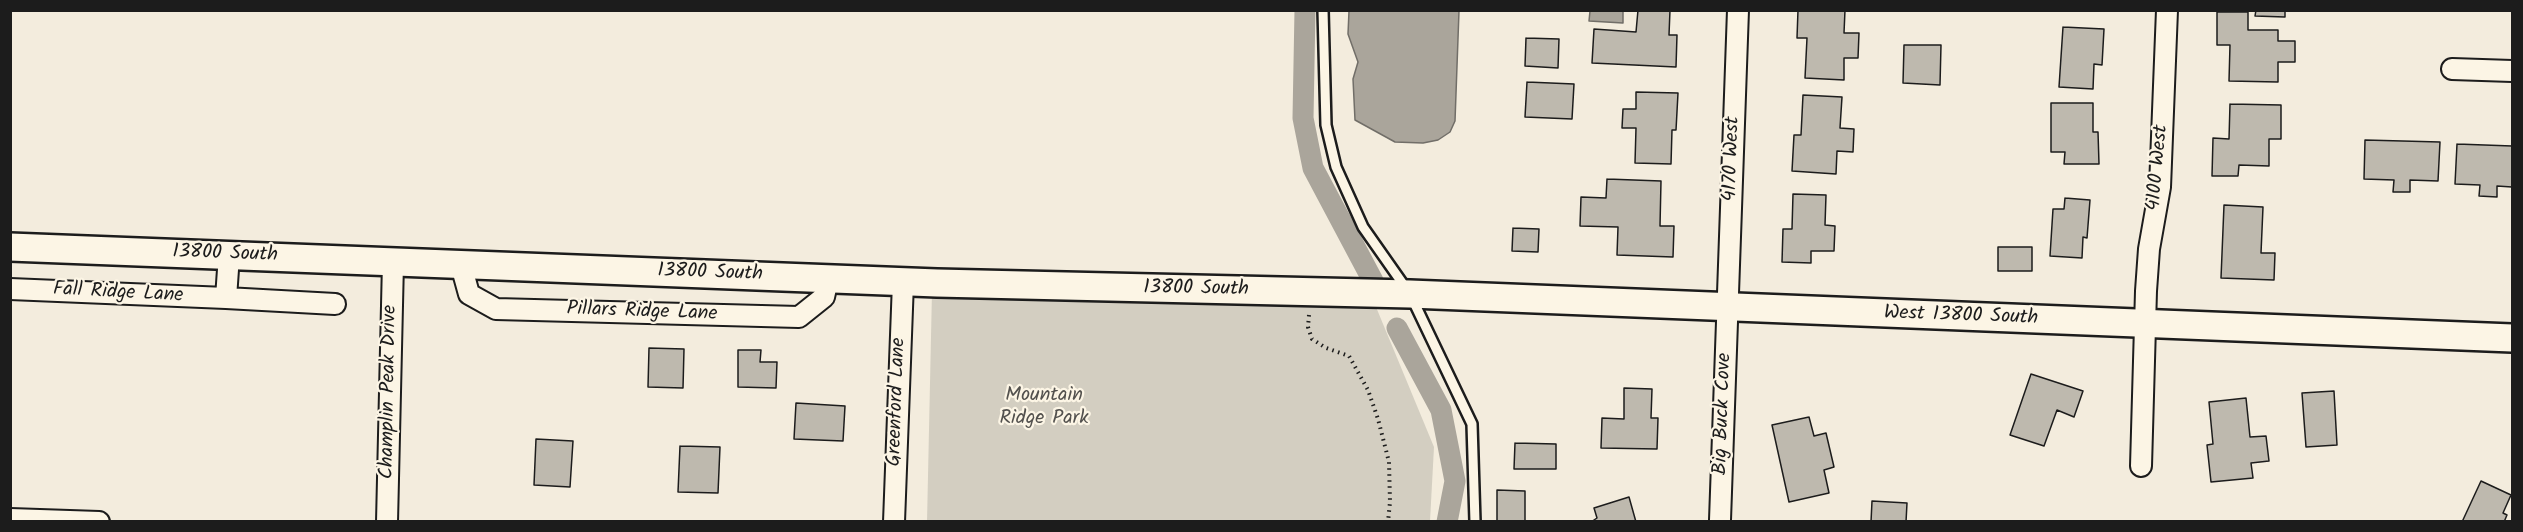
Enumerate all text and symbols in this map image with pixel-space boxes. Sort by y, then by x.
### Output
street label: 4170 West [1720,116,1746,202]
street label: 4100 West [2143,124,2175,212]
street label: 13800 South [172,241,278,269]
street label: 13800 South [657,260,763,288]
street label: 13800 South [1143,277,1249,303]
street label: Fall Ridge Lane [52,279,184,309]
street label: Pillars Ridge Lane [566,298,718,328]
street label: West 13800 South [1883,302,2039,332]
street label: Champlin Peak Drive [376,305,404,479]
street label: Greenford Lane [884,337,912,467]
street label: Big Buck Cove [1710,353,1738,475]
park label: Mountain Ridge Park [999,385,1089,432]

